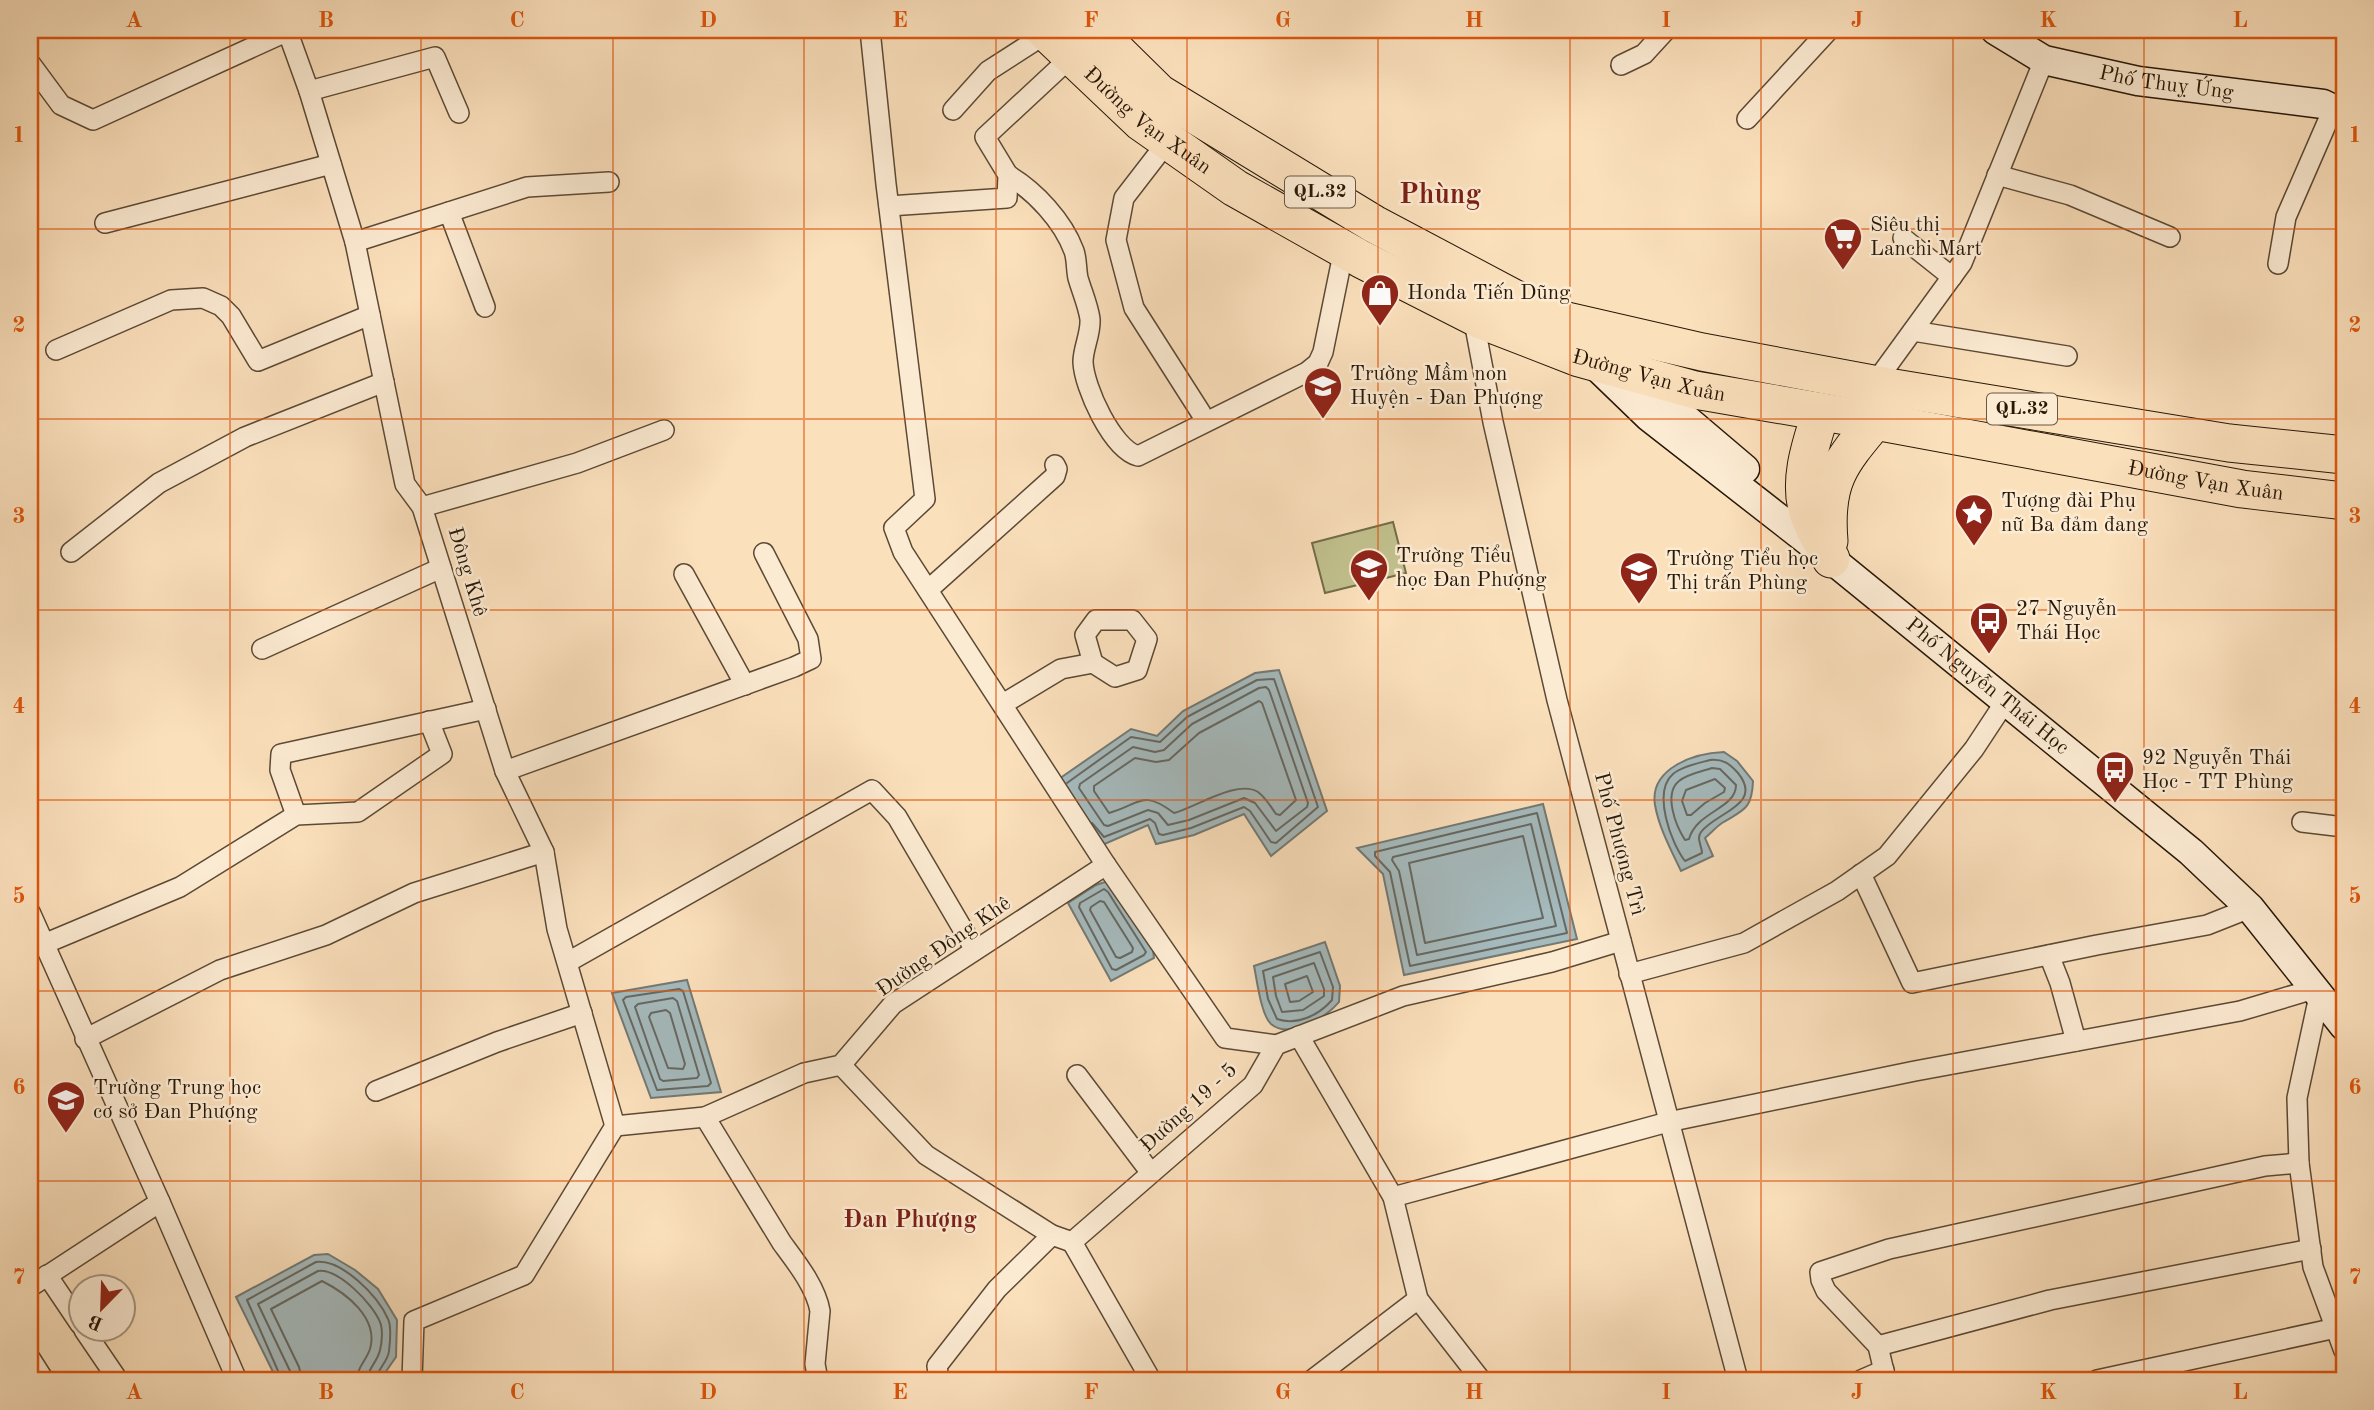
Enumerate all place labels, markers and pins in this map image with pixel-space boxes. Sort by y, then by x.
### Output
place label: Siêu thị Lanchi Mart [1870,215,1982,260]
supermarket icon: Siêu thị Lanchi Mart [1822,216,1864,271]
shop icon: Honda Tiến Dũng [1359,272,1401,327]
place label: Honda Tiến Dũng [1407,282,1571,304]
place label: Trường Mầm non Huyện - Đan Phượng [1350,362,1543,409]
school or university icon: Trường Mầm non Huyện - Đan Phượng [1302,365,1344,420]
place label: Tượng đài Phụ nữ Ba đảm đang [2001,491,2149,536]
place icon: Tượng đài Phụ nữ Ba đảm đang [1953,492,1995,547]
place label: Trường Tiểu học Đan Phượng [1396,544,1547,591]
school or university icon: Trường Tiểu học Đan Phượng [1348,547,1390,602]
place label: Trường Tiểu học Thị trấn Phùng [1666,547,1818,594]
school or university icon: Trường Tiểu học Thị trấn Phùng [1618,550,1660,605]
place label: 27 Nguyễn Thái Học [2016,597,2117,644]
bus stop icon: 27 Nguyễn Thái Học [1968,600,2010,655]
place label: 92 Nguyễn Thái Học - TT Phùng [2142,746,2294,793]
bus stop icon: 92 Nguyễn Thái Học - TT Phùng [2094,749,2136,804]
place label: Trường Trung học cơ sở Đan Phượng [93,1078,261,1123]
school or university icon: Trường Trung học cơ sở Đan Phượng [45,1079,87,1134]

